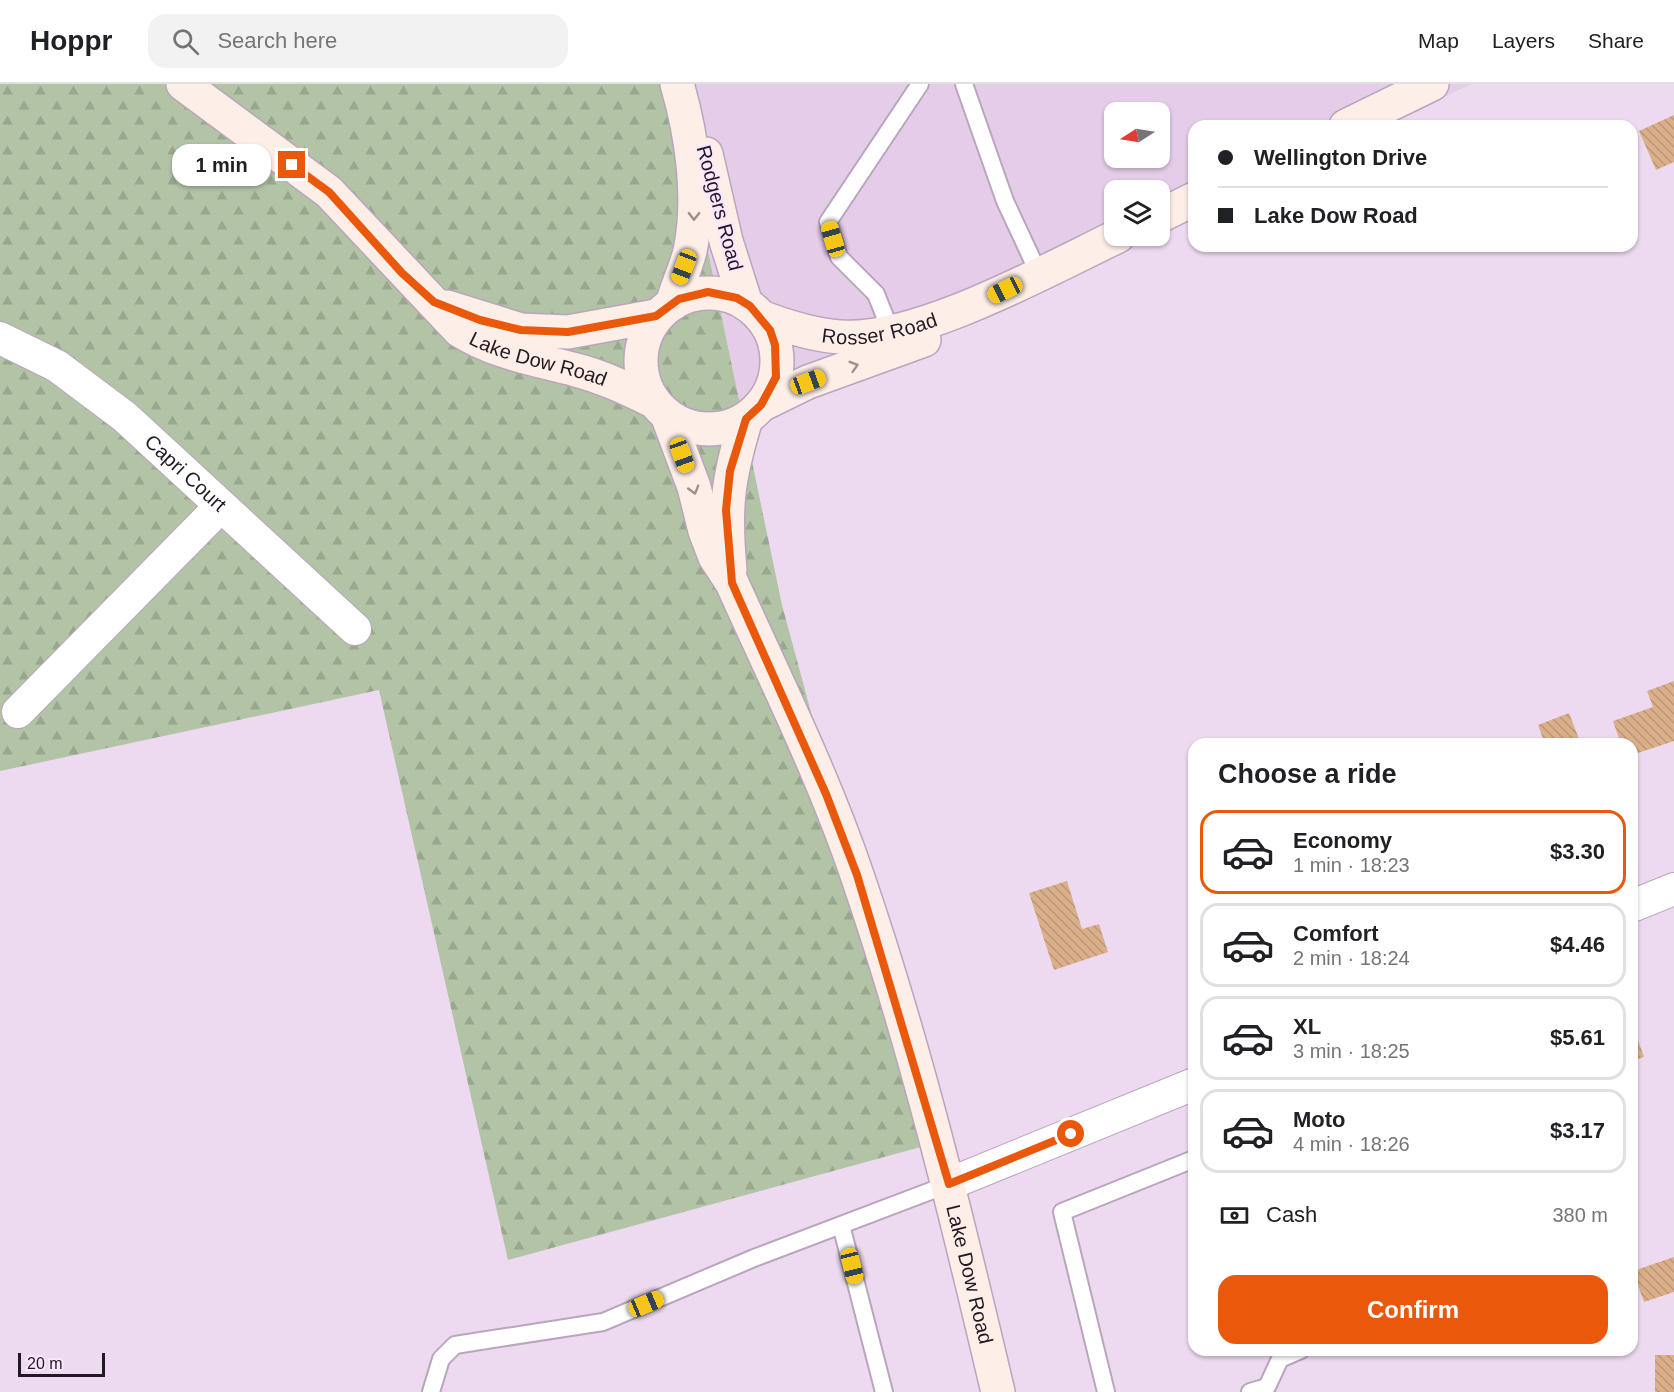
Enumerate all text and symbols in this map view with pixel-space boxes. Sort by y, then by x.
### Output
search box [148,14,568,68]
text: Hoppr [30,25,112,56]
icon: search [169,25,202,58]
text: Search here [217,28,337,53]
text: Map [1418,29,1459,52]
text: Layers [1492,29,1555,52]
text: Share [1588,29,1644,52]
north arrow [1104,102,1170,168]
map controls [1104,102,1170,246]
street label: Rodgers Road [693,143,747,273]
callout: 1 min [172,144,271,186]
text: Wellington Drive [1254,145,1427,170]
route end [278,151,305,178]
text: 1 min [195,154,248,176]
button: layers [1104,180,1170,246]
text: Lake Dow Road [1254,203,1418,228]
one-way arrow [688,211,700,220]
car [819,219,847,259]
car [669,247,699,287]
car [985,274,1025,306]
street label: Rosser Road [820,308,940,348]
street label: Lake Dow Road [466,327,610,390]
one-way arrow [848,360,859,373]
car [788,367,828,397]
street label: Capri Court [141,430,231,516]
car [667,435,697,475]
one-way arrow [687,484,699,495]
text: Choose a ride [1218,759,1397,789]
icon: car [1221,825,1275,879]
text: Economy [1293,828,1392,853]
text: $3.30 [1550,839,1605,864]
text: 1 min · 18:23 [1293,854,1410,876]
icon: car [1221,918,1275,972]
text: Comfort [1293,921,1379,946]
text: $4.46 [1550,932,1605,957]
text: 2 min · 18:24 [1293,947,1410,969]
icon: car [1221,1011,1275,1065]
text: XL [1293,1014,1321,1039]
text: $5.61 [1550,1025,1605,1050]
text: 3 min · 18:25 [1293,1040,1410,1062]
icon: car [1221,1104,1275,1158]
text: Moto [1293,1107,1346,1132]
text: $3.17 [1550,1118,1605,1143]
route start [1057,1120,1084,1147]
text: 4 min · 18:26 [1293,1133,1410,1155]
icon: cash [1218,1199,1251,1232]
street label: Lake Dow Road [942,1202,997,1346]
text: Cash [1266,1202,1317,1227]
text: 380 m [1552,1204,1608,1226]
car [839,1246,865,1286]
button: Confirm [1218,1275,1608,1344]
car [626,1289,666,1319]
scale bar [18,1350,105,1378]
text: 20 m [27,1355,63,1372]

